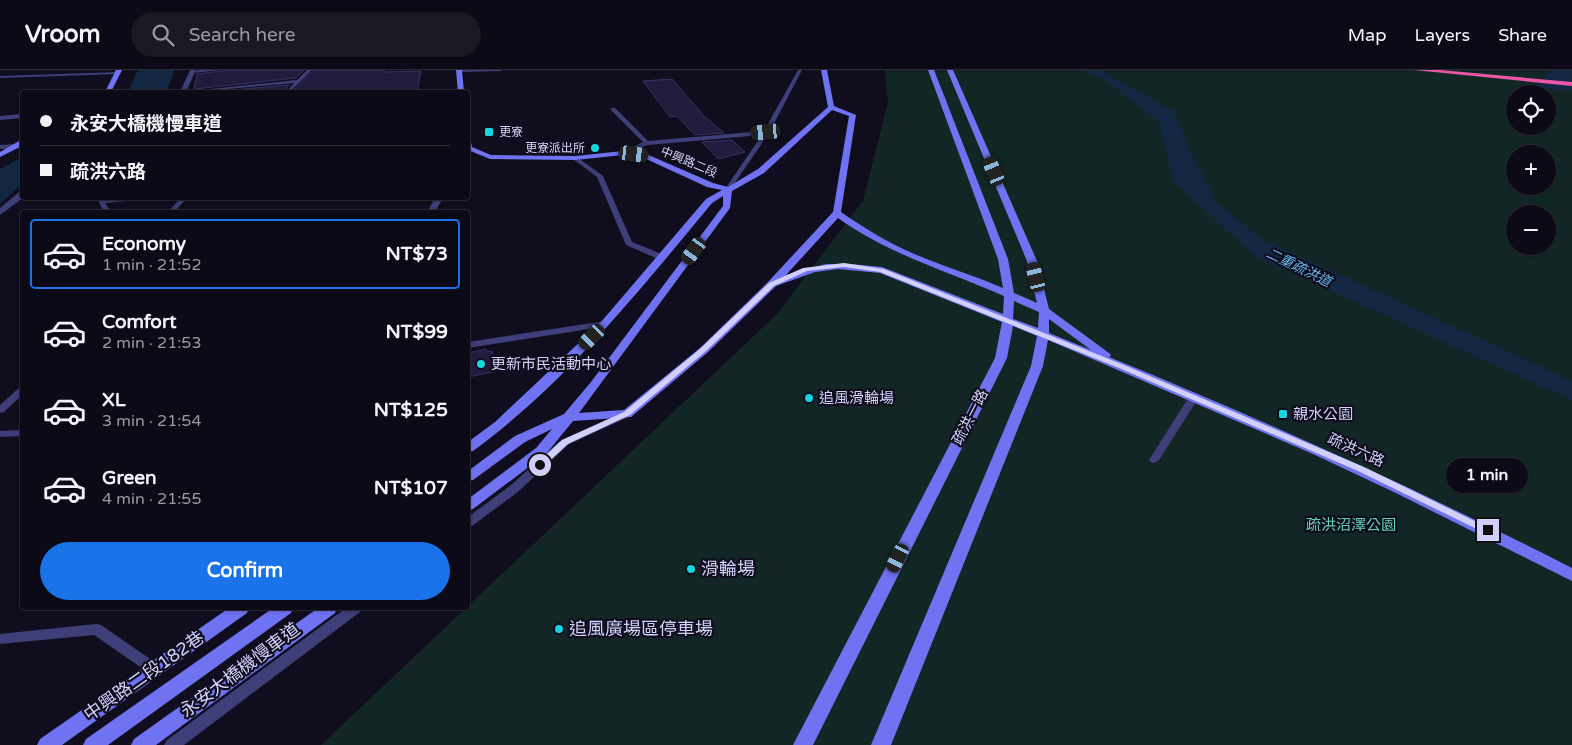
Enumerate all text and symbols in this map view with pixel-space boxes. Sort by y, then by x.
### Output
search box [131,12,481,57]
text: Vroom [25,20,101,49]
icon: search [149,21,177,49]
text: Search here [189,24,296,46]
text: Map [1348,24,1387,46]
text: Layers [1415,24,1470,46]
text: Share [1498,24,1547,46]
map controls [1506,85,1556,255]
button: locate [1506,85,1556,135]
text: 永安大橋機慢車道 [70,113,222,135]
car [750,123,781,141]
place label: 更寮 [499,125,523,139]
marker: 更寮 [483,126,495,138]
place label: 更寮派出所 [525,141,585,155]
marker: 更寮派出所 [589,142,601,154]
street label: 中興路二段 [659,144,719,180]
car [618,145,649,163]
button: + [1506,145,1556,195]
car [981,154,1006,188]
text: 疏洪六路 [70,161,146,183]
button: − [1506,205,1556,255]
icon: car [42,232,87,277]
text: Economy [102,233,186,255]
car [679,234,708,268]
text: NT$73 [386,243,448,265]
water label: 二重疏洪道 [1264,244,1336,291]
text: 1 min · 21:52 [102,255,201,275]
car [1025,261,1046,293]
icon: car [42,310,87,355]
text: Comfort [102,311,176,333]
text: NT$99 [386,321,448,343]
car [575,321,608,353]
text: 2 min · 21:53 [102,333,201,353]
place label: 更新市民活動中心 [491,355,611,373]
marker: 更新市民活動中心 [475,358,487,370]
street label: 疏洪一路 [948,386,992,448]
icon: car [42,388,87,433]
text: XL [102,389,126,411]
place label: 追風滑輪場 [819,389,894,407]
marker: 追風滑輪場 [803,392,815,404]
text: NT$125 [374,399,448,421]
place label: 親水公園 [1293,405,1353,423]
marker: 親水公園 [1277,408,1289,420]
text: 3 min · 21:54 [102,411,201,431]
street label: 疏洪六路 [1325,430,1387,470]
route start [529,454,551,476]
callout: 1 min [1447,458,1529,492]
text: 1 min [1466,465,1508,485]
icon: car [42,466,87,511]
text: Green [102,467,156,489]
text: NT$107 [374,477,448,499]
text: 4 min · 21:55 [102,489,201,509]
park label: 疏洪沼澤公園 [1306,516,1396,534]
route end [1477,519,1499,541]
car [884,541,911,575]
button: Confirm [40,542,450,600]
place label: 滑輪場 [701,558,755,580]
marker: 滑輪場 [685,563,697,575]
street label: 永安大橋機慢車道 [176,618,304,722]
place label: 追風廣場區停車場 [569,618,713,640]
marker: 追風廣場區停車場 [553,623,565,635]
street label: 中興路二段182巷 [80,626,208,726]

